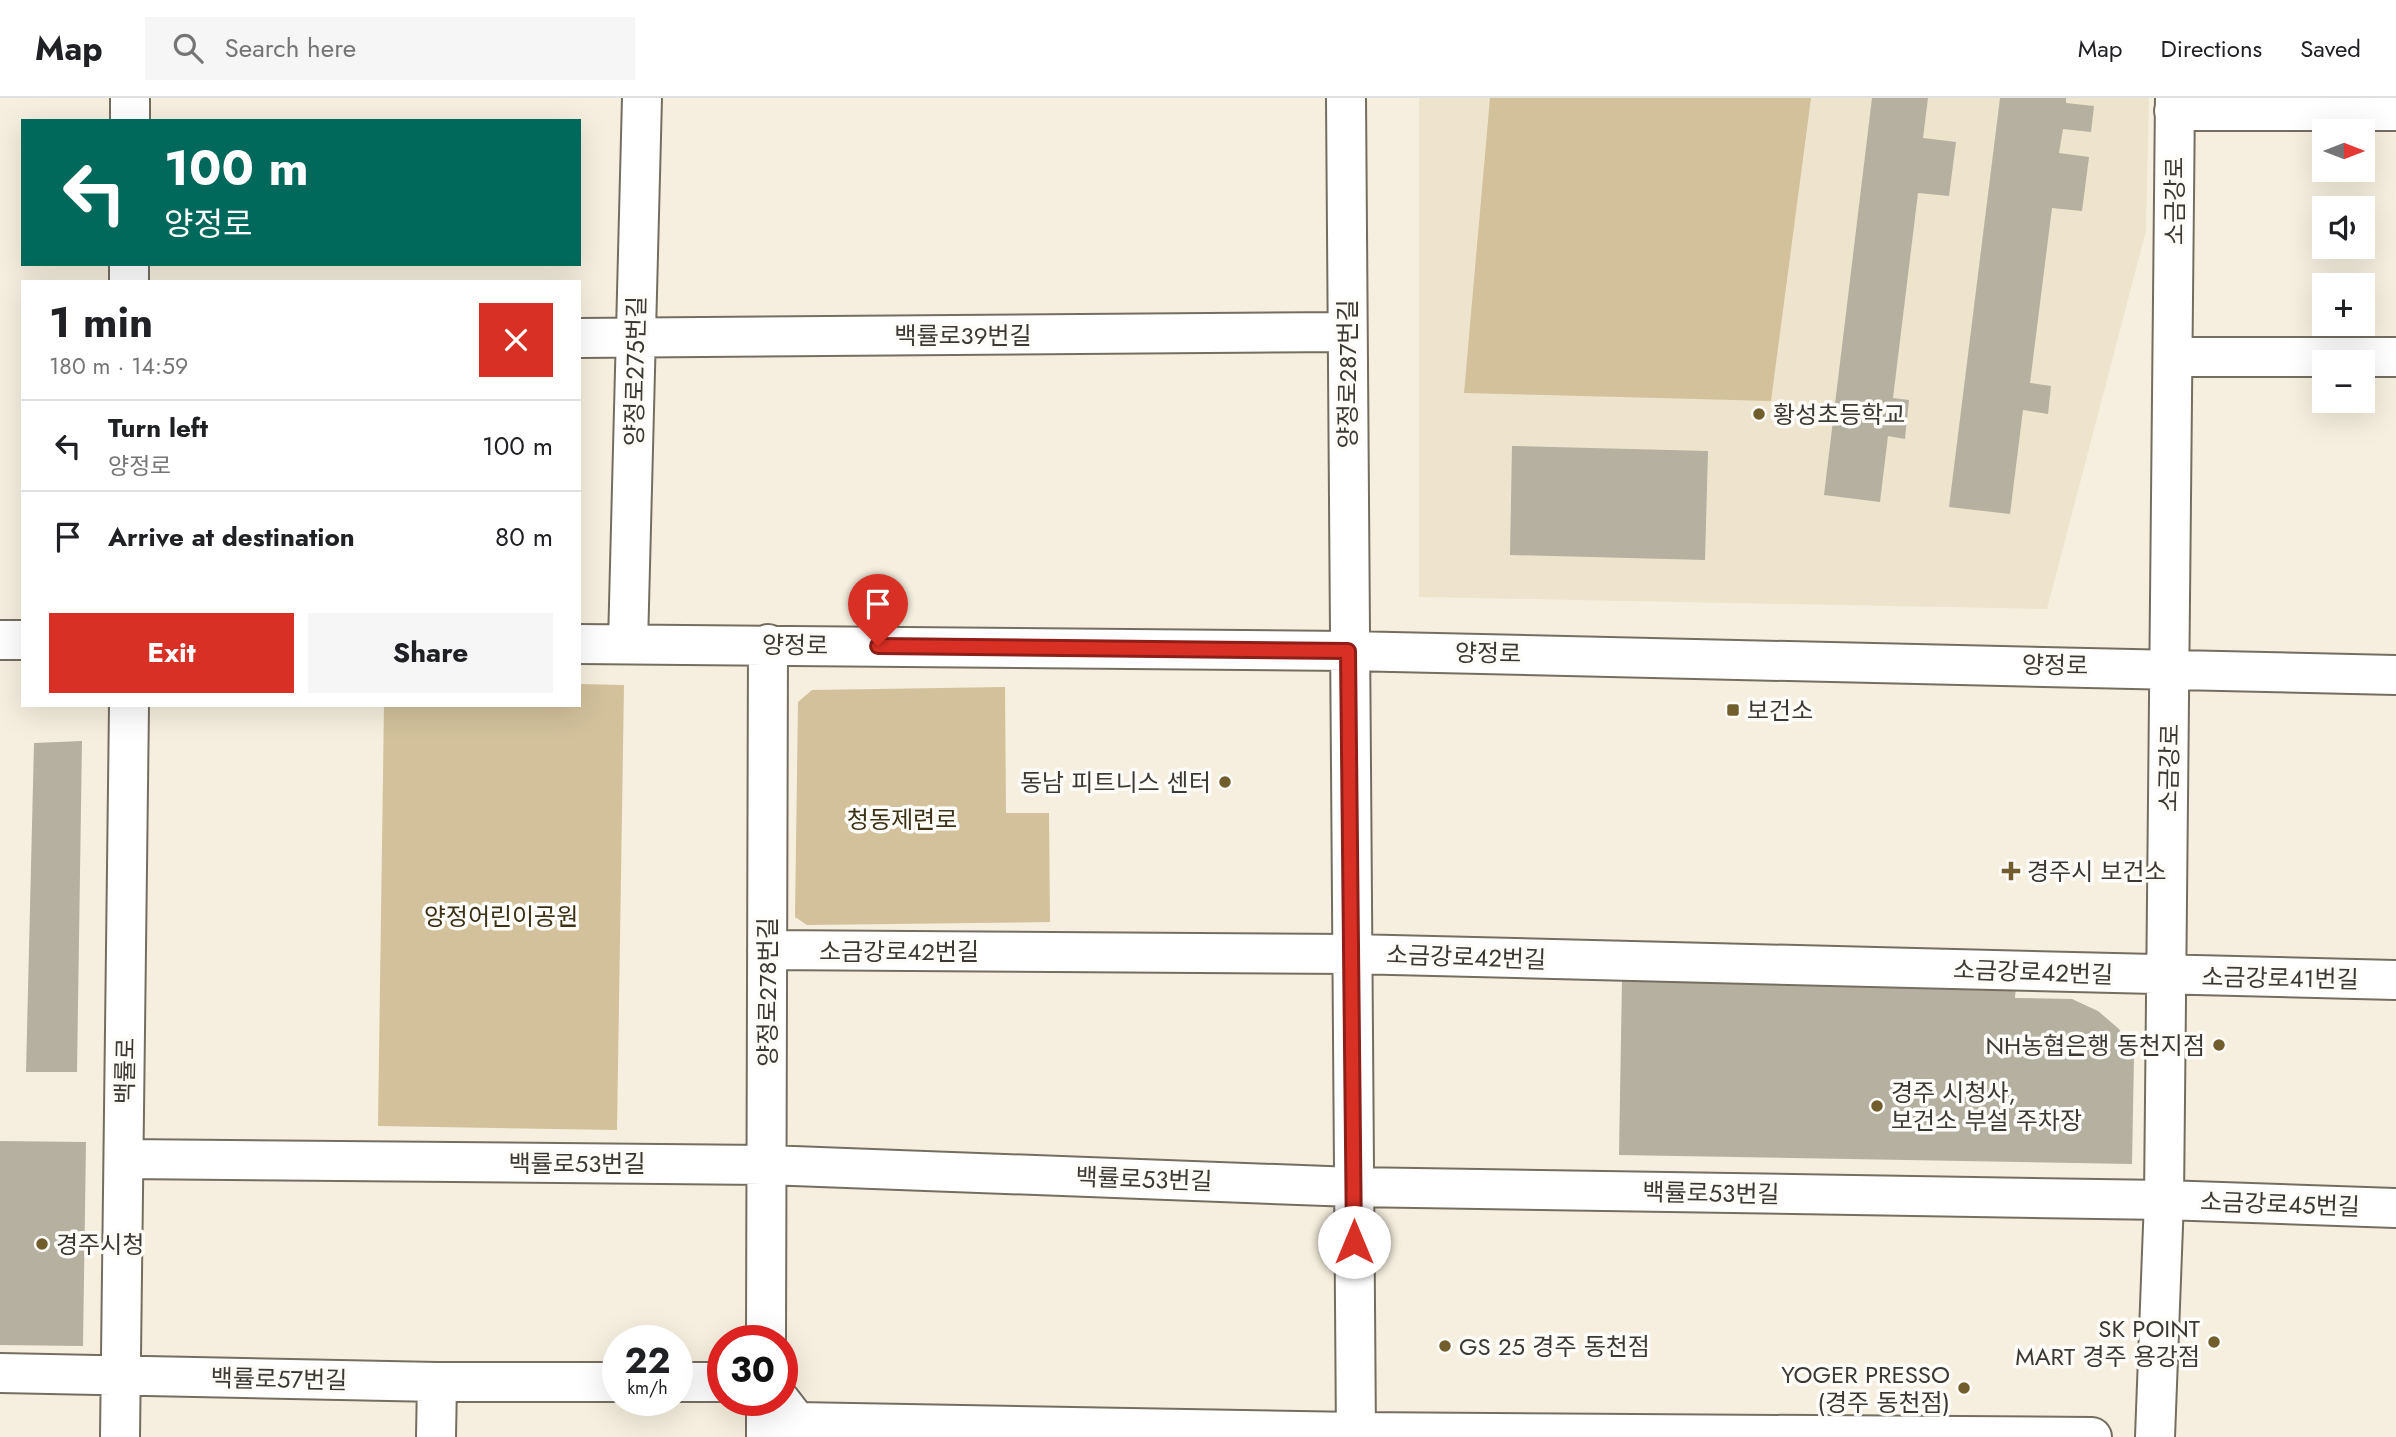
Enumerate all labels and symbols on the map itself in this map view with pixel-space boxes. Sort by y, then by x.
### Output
north arrow [2312,119,2375,182]
street label: 소금강로 [2157,157,2192,245]
street label: 양정로275번길 [616,296,654,446]
street label: 양정로287번길 [1330,299,1365,449]
street label: 백률로39번길 [894,318,1032,353]
place label: 황성초등학교 [1773,397,1905,432]
marker: 황성초등학교 [1751,406,1767,422]
pin [848,574,908,646]
street label: 양정로 [762,627,828,663]
street label: 양정로 [1455,635,1521,671]
street label: 양정로 [2022,647,2088,683]
place label: 보건소 [1747,693,1813,728]
marker: 보건소 [1725,702,1741,718]
street label: 소금강로 [2151,724,2187,812]
place label: 동남 피트니스 센터 [1020,765,1211,800]
marker: 동남 피트니스 센터 [1217,774,1233,790]
park label: 청동제련로 [847,802,957,837]
place label: 경주시 보건소 [2027,854,2167,889]
marker: 경주시 보건소 [2001,861,2021,881]
park label: 양정어린이공원 [424,899,578,934]
street label: 양정로278번길 [750,917,785,1067]
street label: 소금강로42번길 [819,934,979,969]
street label: 소금강로42번길 [1385,937,1547,977]
street label: 소금강로42번길 [1952,952,2114,992]
street label: 소금강로41번길 [2201,959,2359,997]
place label: NH농협은행 동천지점 [1985,1028,2205,1063]
marker: NH농협은행 동천지점 [2211,1037,2227,1053]
street label: 백률로 [107,1038,143,1104]
place label: 경주 시청사, 보건소 부설 주차장 [1891,1075,2082,1138]
marker: 경주 시청사, 보건소 부설 주차장 [1869,1098,1885,1114]
street label: 백률로53번길 [508,1146,646,1181]
street label: 백률로53번길 [1075,1159,1213,1199]
street label: 백률로53번길 [1642,1174,1780,1212]
street label: 소금강로45번길 [2199,1184,2361,1224]
position arrow [1317,1205,1391,1279]
place label: 경주시청 [56,1227,144,1262]
marker: 경주시청 [34,1236,50,1252]
place label: SK POINT MART 경주 용강점 [2015,1311,2200,1374]
speed limit sign: 30 [707,1325,798,1416]
place label: GS 25 경주 동천점 [1459,1329,1650,1364]
marker: SK POINT MART 경주 용강점 [2206,1334,2222,1350]
marker: GS 25 경주 동천점 [1437,1338,1453,1354]
place label: YOGER PRESSO (경주 동천점) [1781,1357,1950,1420]
street label: 백률로57번길 [210,1360,348,1398]
marker: YOGER PRESSO (경주 동천점) [1956,1380,1972,1396]

